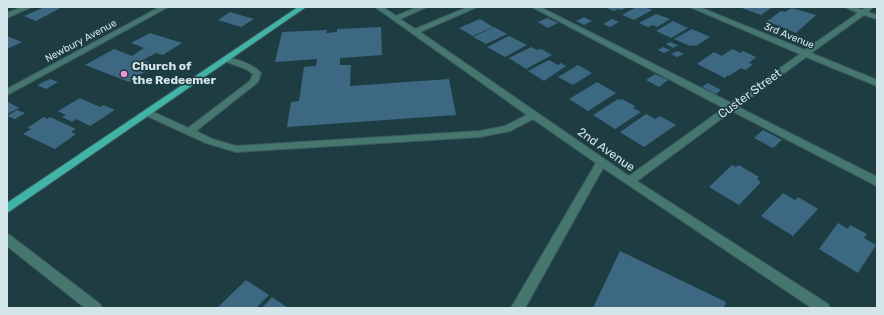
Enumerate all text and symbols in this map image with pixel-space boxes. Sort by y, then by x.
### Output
street label: Newbury Avenue [43,17,119,65]
street label: 3rd Avenue [762,20,816,52]
place label: Church of the Redeemer [132,60,216,88]
street label: Custer Street [715,66,785,122]
marker: Church of the Redeemer [119,69,129,79]
street label: 2nd Avenue [575,125,637,175]

